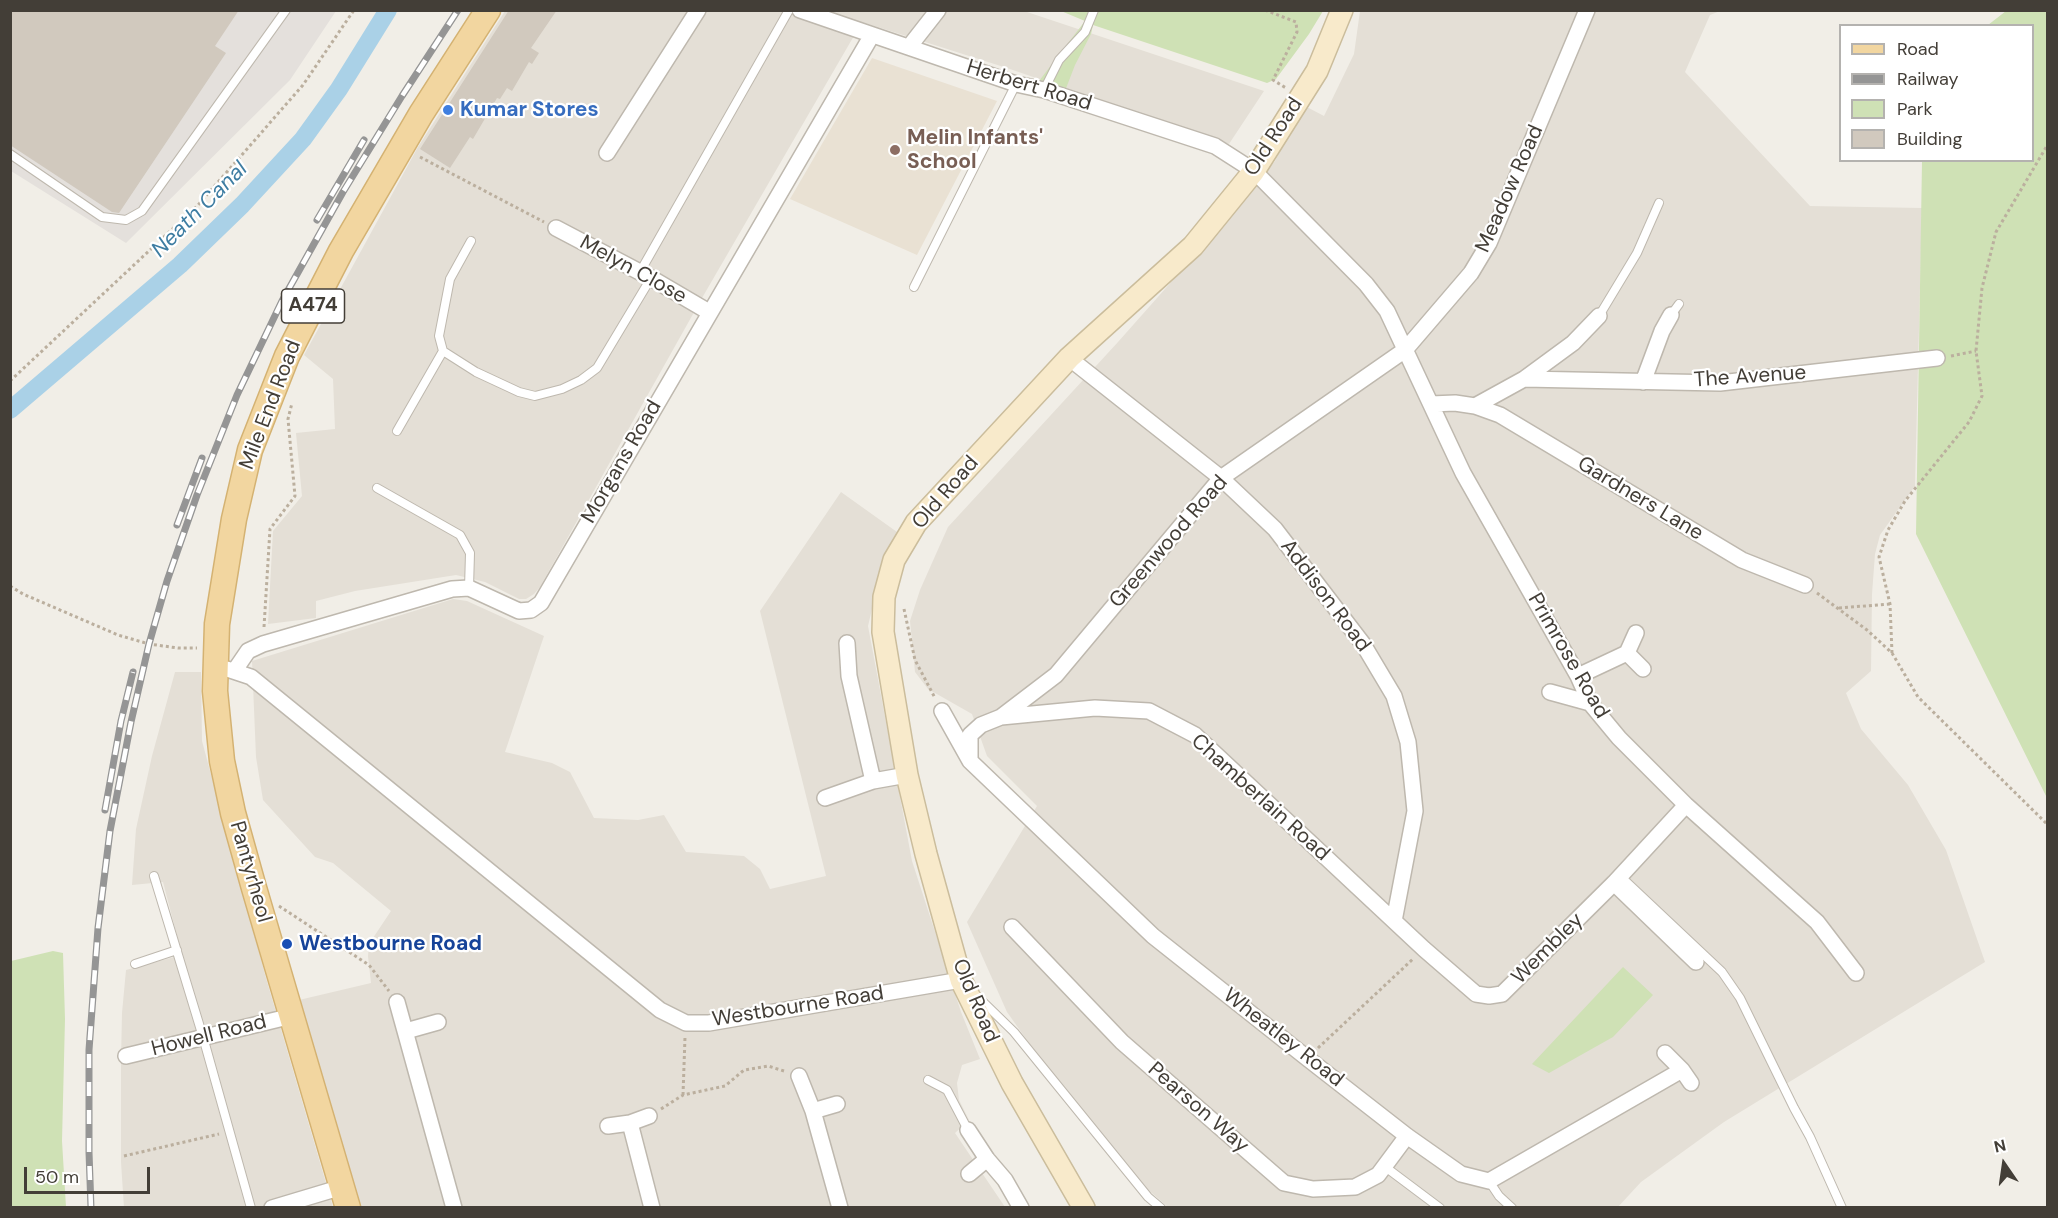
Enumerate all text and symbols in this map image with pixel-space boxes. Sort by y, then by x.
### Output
legend [1839,24,2034,162]
text: Road [1897,37,1939,61]
street label: Herbert Road [963,55,1095,117]
text: Railway [1897,67,1959,91]
street label: Old Road [1239,93,1309,181]
place label: Kumar Stores [460,97,599,123]
text: Park [1897,97,1933,121]
marker: Kumar Stores [441,103,455,117]
street label: Meadow Road [1471,121,1549,257]
place label: Melin Infants' School [907,125,1043,175]
text: Building [1897,127,1962,151]
marker: Melin Infants' School [888,143,902,157]
water label: Neath Canal [146,156,254,264]
street label: Melyn Close [575,230,691,310]
road number: A474 [282,289,344,323]
street label: Mile End Road [235,337,307,473]
street label: The Avenue [1693,360,1807,394]
street label: Morgans Road [577,396,667,528]
street label: Old Road [907,451,985,535]
street label: Gardners Lane [1573,452,1707,546]
street label: Greenwood Road [1105,471,1233,613]
street label: Addison Road [1275,535,1375,657]
street label: Primrose Road [1522,589,1614,723]
street label: Chamberlain Road [1186,729,1334,867]
street label: Pantyrheol [224,819,276,925]
street label: Wembley [1507,908,1589,990]
place label: Westbourne Road [299,931,482,957]
marker: Westbourne Road [280,937,294,951]
street label: Old Road [946,955,1004,1047]
street label: Westbourne Road [710,981,886,1033]
street label: Wheatley Road [1218,983,1348,1093]
street label: Howell Road [149,1010,269,1062]
street label: Pearson Way [1142,1057,1254,1159]
north arrow [1974,1134,2034,1194]
text: N [1992,1134,2008,1158]
scale bar [27,1155,153,1193]
text: 50 m [35,1165,79,1189]

